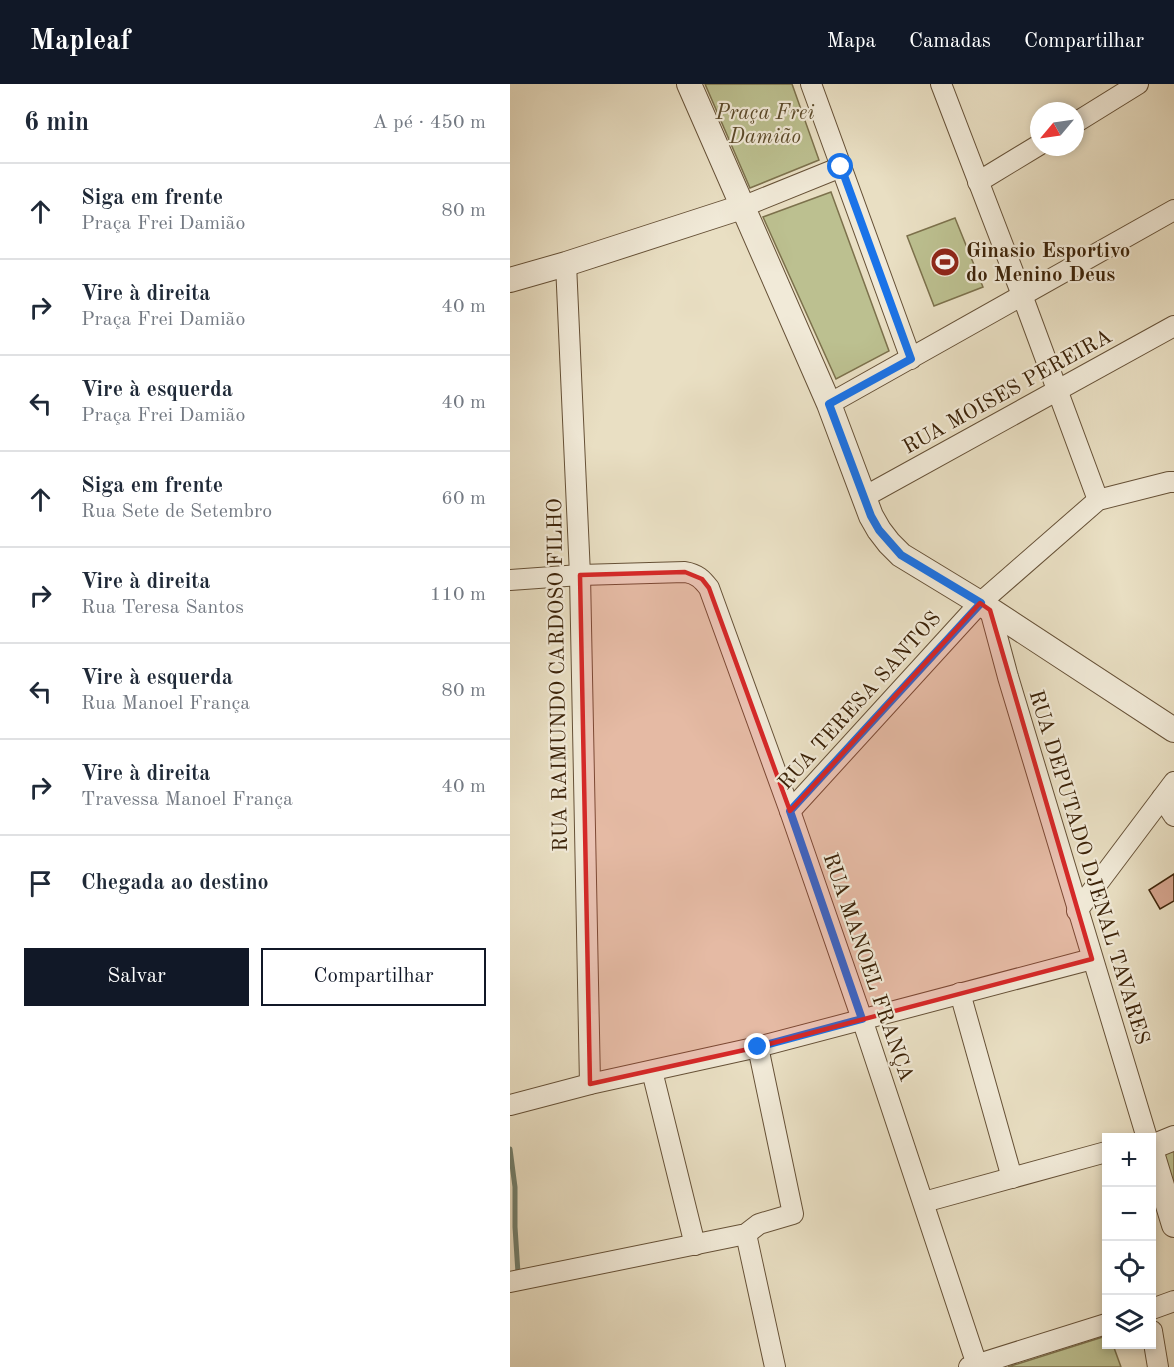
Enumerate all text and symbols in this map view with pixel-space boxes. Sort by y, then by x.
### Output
text: Mapleaf [30,28,130,56]
text: Mapa [827,31,876,52]
text: Camadas [909,31,991,52]
text: Compartilhar [1024,31,1144,52]
north arrow [1030,102,1084,156]
park label: Praça Frei Damião [715,103,815,148]
text: 6 min [24,110,89,136]
text: A pé · 450 m [372,113,486,133]
route start [827,153,853,179]
text: Siga em frente [81,187,223,209]
icon: ahead [24,195,57,228]
text: 80 m [441,201,486,221]
text: Praça Frei Damião [81,214,245,234]
place label: Ginasio Esportivo do Menino Deus [966,241,1130,286]
sports icon: Ginasio Esportivo do Menino Deus [929,246,961,278]
text: Vire à direita [81,283,211,305]
icon: right [24,291,57,324]
text: 40 m [441,297,486,317]
text: Praça Frei Damião [81,310,245,330]
street label: RUA MOISES PEREIRA [900,326,1116,459]
text: Vire à esquerda [81,379,233,401]
icon: left [24,387,57,420]
text: 40 m [441,393,486,413]
text: Praça Frei Damião [81,406,245,426]
text: Siga em frente [81,475,223,497]
icon: ahead [24,483,57,516]
text: 60 m [441,489,486,509]
street label: RUA RAIMUNDO CARDOSO FILHO [545,498,572,852]
text: Rua Sete de Setembro [81,502,272,522]
text: Vire à direita [81,571,211,593]
icon: right [24,579,57,612]
text: 110 m [430,585,486,605]
text: Rua Teresa Santos [81,598,244,618]
street label: RUA TERESA SANTOS [775,608,945,794]
text: Vire à esquerda [81,667,233,689]
icon: left [24,675,57,708]
text: 80 m [441,681,486,701]
street label: RUA DEPUTADO DJENAL TAVARES [1025,688,1153,1047]
text: Rua Manoel França [81,694,250,714]
text: Vire à direita [81,763,211,785]
icon: right [24,771,57,804]
text: 40 m [441,777,486,797]
text: Travessa Manoel França [81,790,293,810]
street label: RUA MANOEL FRANÇA [819,851,917,1084]
icon: arrive [24,867,57,900]
text: Chegada ao destino [81,872,269,894]
button: Salvar [24,948,249,1006]
button: Compartilhar [261,948,486,1006]
route end [744,1033,770,1059]
map controls [1102,1133,1156,1349]
button: + [1102,1133,1156,1187]
button: − [1102,1187,1156,1241]
button: locate [1102,1241,1156,1295]
button: layers [1102,1295,1156,1349]

